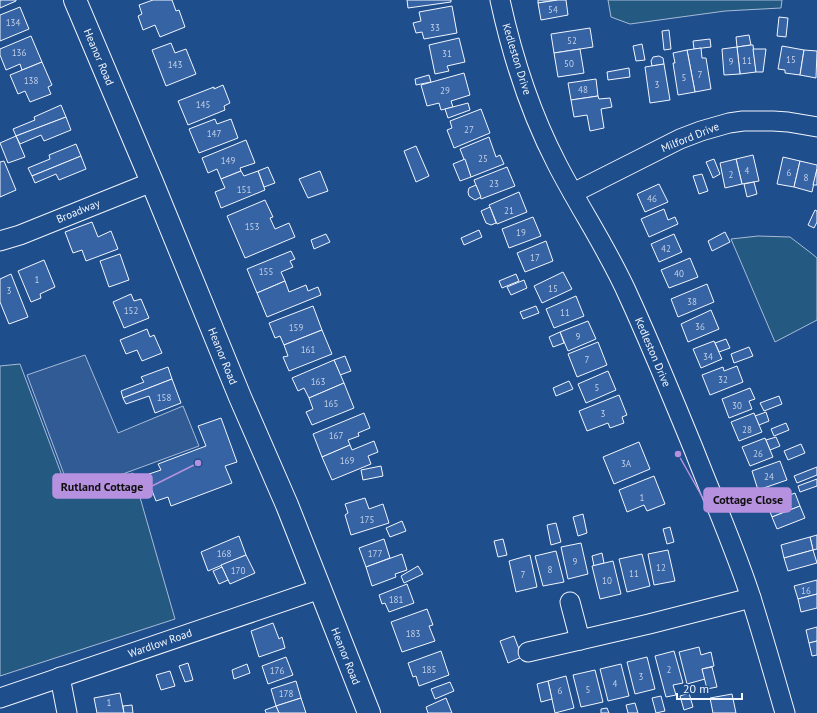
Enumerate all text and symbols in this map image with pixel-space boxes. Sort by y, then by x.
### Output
house number: 54 [548,4,558,15]
house number: 134 [6,17,20,28]
street label: Kedleston Drive [499,21,535,97]
house number: 33 [430,22,440,33]
street label: Heanor Road [81,26,117,88]
house number: 52 [567,35,577,46]
house number: 136 [12,47,26,58]
house number: 31 [442,48,452,59]
house number: 15 [786,54,796,65]
house number: 11 [742,55,752,66]
house number: 9 [729,56,734,67]
house number: 50 [564,58,574,69]
house number: 143 [168,59,182,70]
house number: 7 [698,69,703,80]
house number: 5 [682,72,687,83]
house number: 138 [24,75,38,86]
house number: 3 [655,79,660,90]
house number: 48 [578,84,588,95]
house number: 29 [440,85,450,96]
house number: 145 [196,99,210,110]
street label: Milford Drive [659,119,721,155]
house number: 27 [464,124,474,135]
house number: 147 [207,128,221,139]
house number: 25 [478,153,488,164]
house number: 149 [221,155,235,166]
house number: 4 [745,165,750,176]
house number: 6 [787,167,792,178]
house number: 2 [729,169,734,180]
house number: 8 [804,172,809,183]
house number: 23 [489,178,499,189]
house number: 151 [237,184,251,195]
house number: 46 [647,193,657,204]
street label: Broadway [54,196,103,226]
house number: 21 [504,205,514,216]
house number: 153 [245,221,259,232]
house number: 19 [516,227,526,238]
house number: 42 [661,243,671,254]
house number: 17 [530,252,540,263]
house number: 155 [259,266,273,277]
house number: 40 [674,268,684,279]
house number: 1 [35,274,40,285]
house number: 15 [548,283,558,294]
house number: 3 [7,285,12,296]
house number: 38 [687,296,697,307]
house number: 152 [124,305,138,316]
house number: 11 [560,307,570,318]
street label: Kedleston Drive [632,315,674,389]
house number: 36 [695,321,705,332]
house number: 159 [289,322,303,333]
street label: Heanor Road [205,325,241,387]
house number: 9 [576,331,581,342]
house number: 161 [301,344,315,355]
house number: 34 [703,351,713,362]
house number: 7 [585,354,590,365]
house number: 32 [718,374,728,385]
house number: 163 [311,376,325,387]
house number: 5 [595,382,600,393]
house number: 158 [157,392,171,403]
house number: 165 [324,398,338,409]
house number: 30 [732,400,742,411]
house number: 3 [601,408,606,419]
house number: 28 [742,424,752,435]
house number: 167 [329,430,343,441]
house number: 26 [753,448,763,459]
house number: 169 [340,455,354,466]
house number: 3A [621,458,632,469]
house number: 24 [764,471,774,482]
callout: Rutland Cottage [53,474,152,498]
text: Rutland Cottage [61,479,143,494]
callout: Cottage Close [704,488,791,512]
house number: 1 [640,492,645,503]
text: Cottage Close [713,492,783,507]
house number: 175 [360,514,374,525]
house number: 168 [217,548,231,559]
house number: 177 [368,548,382,559]
house number: 9 [573,556,578,567]
house number: 12 [656,562,666,573]
house number: 8 [548,564,553,575]
house number: 170 [231,565,245,576]
house number: 11 [629,568,639,579]
house number: 7 [521,569,526,580]
house number: 10 [602,575,612,586]
house number: 16 [801,585,811,596]
house number: 181 [389,594,403,605]
street label: Wardlow Road [126,625,194,660]
street label: Heanor Road [328,625,364,687]
house number: 183 [406,628,420,639]
house number: 185 [422,664,436,675]
house number: 2 [667,664,672,675]
house number: 176 [270,665,284,676]
house number: 3 [639,671,644,682]
scale bar [677,675,742,701]
house number: 4 [613,678,618,689]
text: 20 m [683,681,709,696]
house number: 5 [586,684,591,695]
house number: 6 [558,685,563,696]
house number: 178 [279,688,293,699]
house number: 1 [107,697,112,708]

